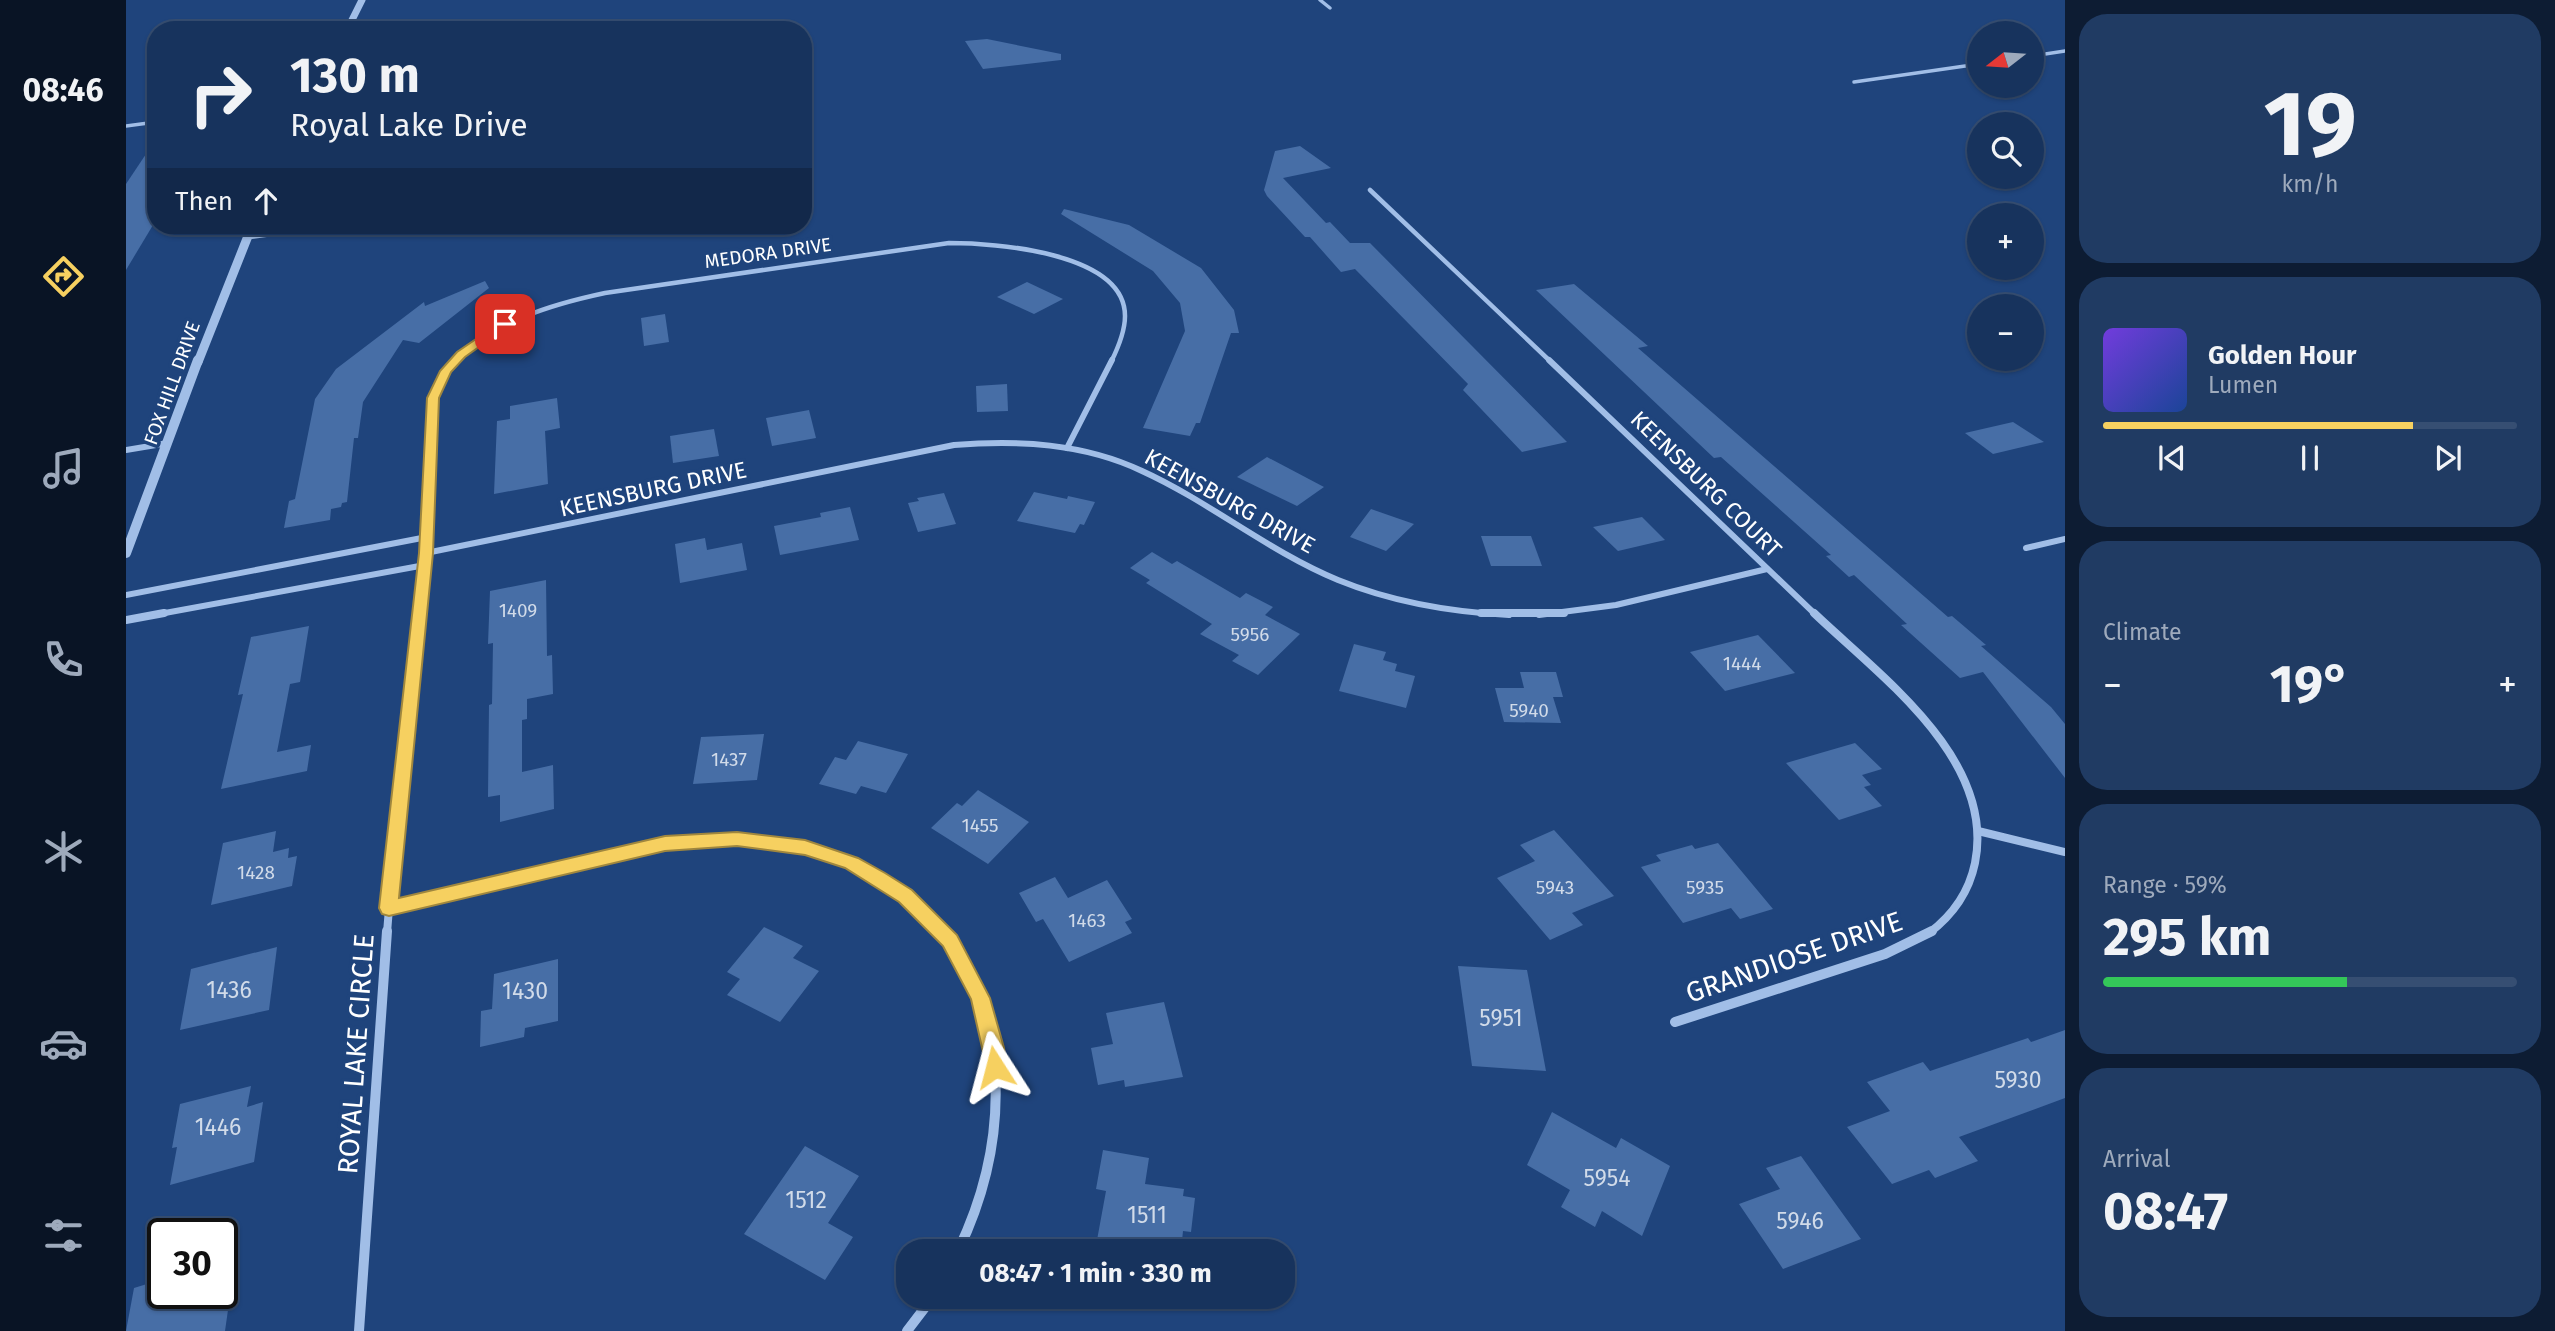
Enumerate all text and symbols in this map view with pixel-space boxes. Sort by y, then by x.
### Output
north arrow [1967,21,2044,98]
map controls [1967,21,2044,371]
text: 130 m [290,46,420,105]
icon: right [175,49,266,140]
text: 19 [2263,70,2357,179]
text: 08:46 [23,71,103,109]
text: Royal Lake Drive [290,106,528,144]
button: search [1967,112,2044,189]
text: km/h [2282,170,2338,198]
icon: ahead [247,182,285,220]
text: Then [175,186,233,217]
button: + [1967,203,2044,280]
street label: MEDORA DRIVE [703,233,833,273]
icon: directions [39,252,88,301]
pin [475,294,535,354]
button: − [1967,294,2044,371]
icon: arrive [486,305,524,343]
street label: FOX HILL DRIVE [139,318,205,448]
text: Golden Hour [2208,340,2356,371]
text: Lumen [2208,371,2278,399]
street label: KEENSBURG COURT [1625,405,1787,563]
icon: previous [2153,439,2191,477]
icon: pause [2291,439,2329,477]
icon: next [2429,439,2467,477]
street label: KEENSBURG DRIVE [1140,443,1320,559]
icon: music [39,444,88,493]
street label: KEENSBURG DRIVE [557,455,749,523]
house number: 1409 [499,599,537,622]
text: Climate [2103,618,2182,646]
house number: 5956 [1231,623,1269,646]
icon: phone [39,635,88,684]
house number: 1444 [1723,652,1761,675]
text: 19° [2270,653,2350,716]
text: − [2103,662,2122,708]
text: + [2498,662,2517,708]
house number: 5940 [1509,699,1549,722]
house number: 1437 [711,748,747,771]
house number: 1455 [961,814,999,837]
icon: climate [39,827,88,876]
house number: 1428 [237,861,275,884]
text: Range · 59% [2103,871,2227,899]
house number: 5943 [1536,876,1574,899]
house number: 5935 [1686,876,1724,899]
street label: GRANDIOSE DRIVE [1681,904,1907,1010]
text: 295 km [2103,906,2271,969]
house number: 1463 [1068,909,1106,932]
street label: ROYAL LAKE CIRCLE [331,933,381,1175]
house number: 1436 [206,976,252,1004]
house number: 1430 [502,977,548,1005]
house number: 5951 [1479,1004,1523,1032]
icon: car [39,1019,88,1068]
position arrow [958,1030,1032,1104]
house number: 5930 [1994,1066,2042,1094]
house number: 1446 [195,1113,241,1141]
text: Arrival [2103,1145,2170,1173]
house number: 5954 [1583,1164,1631,1192]
text: 08:47 [2103,1180,2228,1243]
house number: 1512 [785,1186,827,1214]
house number: 1511 [1127,1201,1167,1229]
house number: 5946 [1776,1207,1824,1235]
icon: filters [39,1211,88,1260]
speed limit sign: 30 [147,1218,238,1309]
text: 08:47 · 1 min · 330 m [979,1258,1212,1289]

